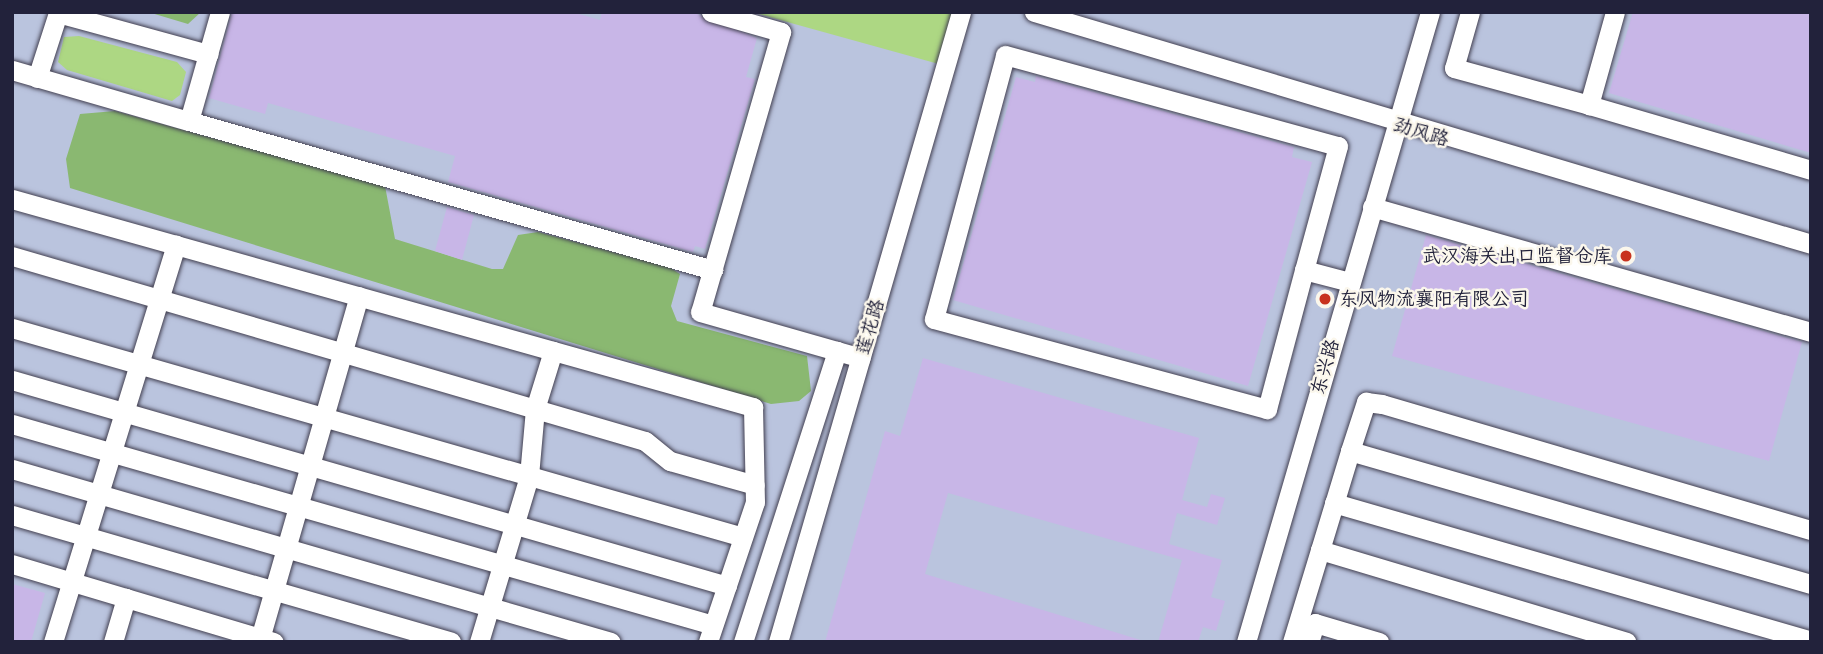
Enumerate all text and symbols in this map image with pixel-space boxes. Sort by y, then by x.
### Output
street label: 劲风路 [1390,113,1452,151]
place label: 武汉海关出口监督仓库 [1422,245,1612,267]
marker: 武汉海关出口监督仓库 [1618,248,1634,264]
place label: 东风物流襄阳有限公司 [1339,288,1529,310]
marker: 东风物流襄阳有限公司 [1317,291,1333,307]
street label: 莲花路 [851,296,889,358]
street label: 东兴路 [1306,336,1344,398]

